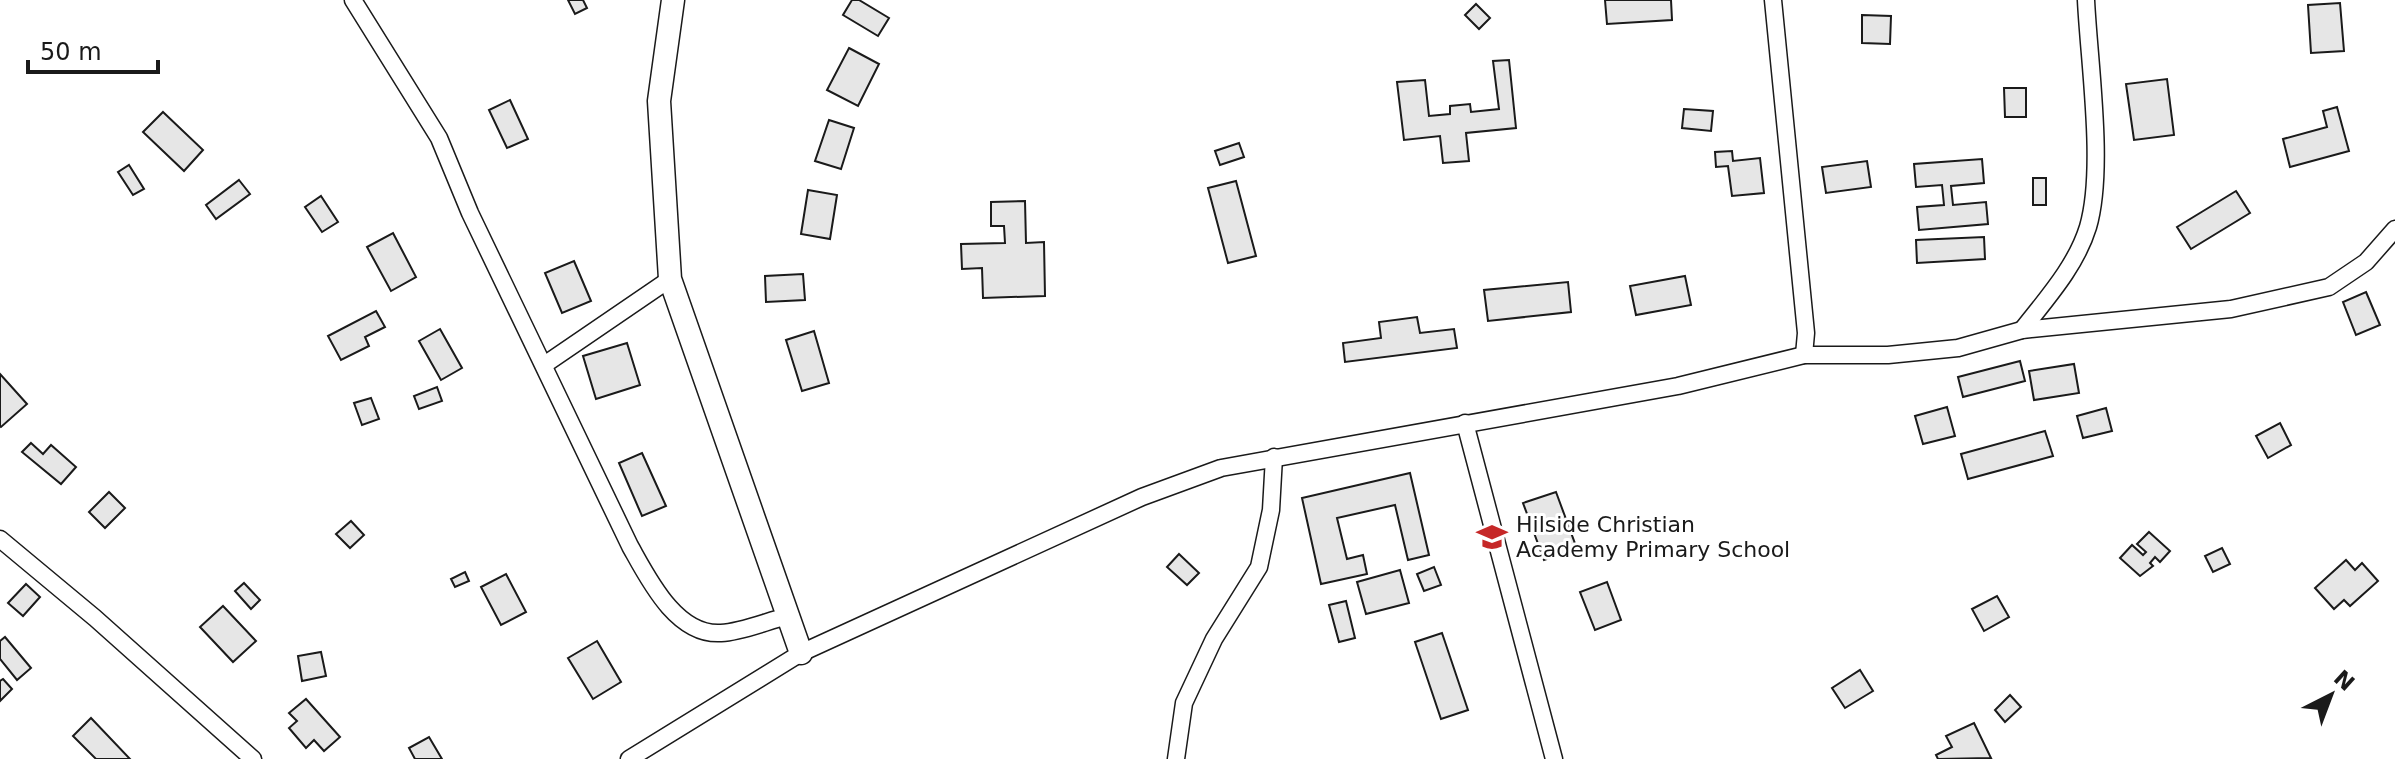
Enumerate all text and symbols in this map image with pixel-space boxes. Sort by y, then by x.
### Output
scale bar [28,24,158,74]
text: 50 m [40,38,102,66]
place label: Hilside Christian Academy Primary School [1516,512,1790,562]
school or university icon: Hilside Christian Academy Primary School [1475,520,1509,554]
north arrow [2291,655,2371,735]
text: N [2329,665,2359,696]

